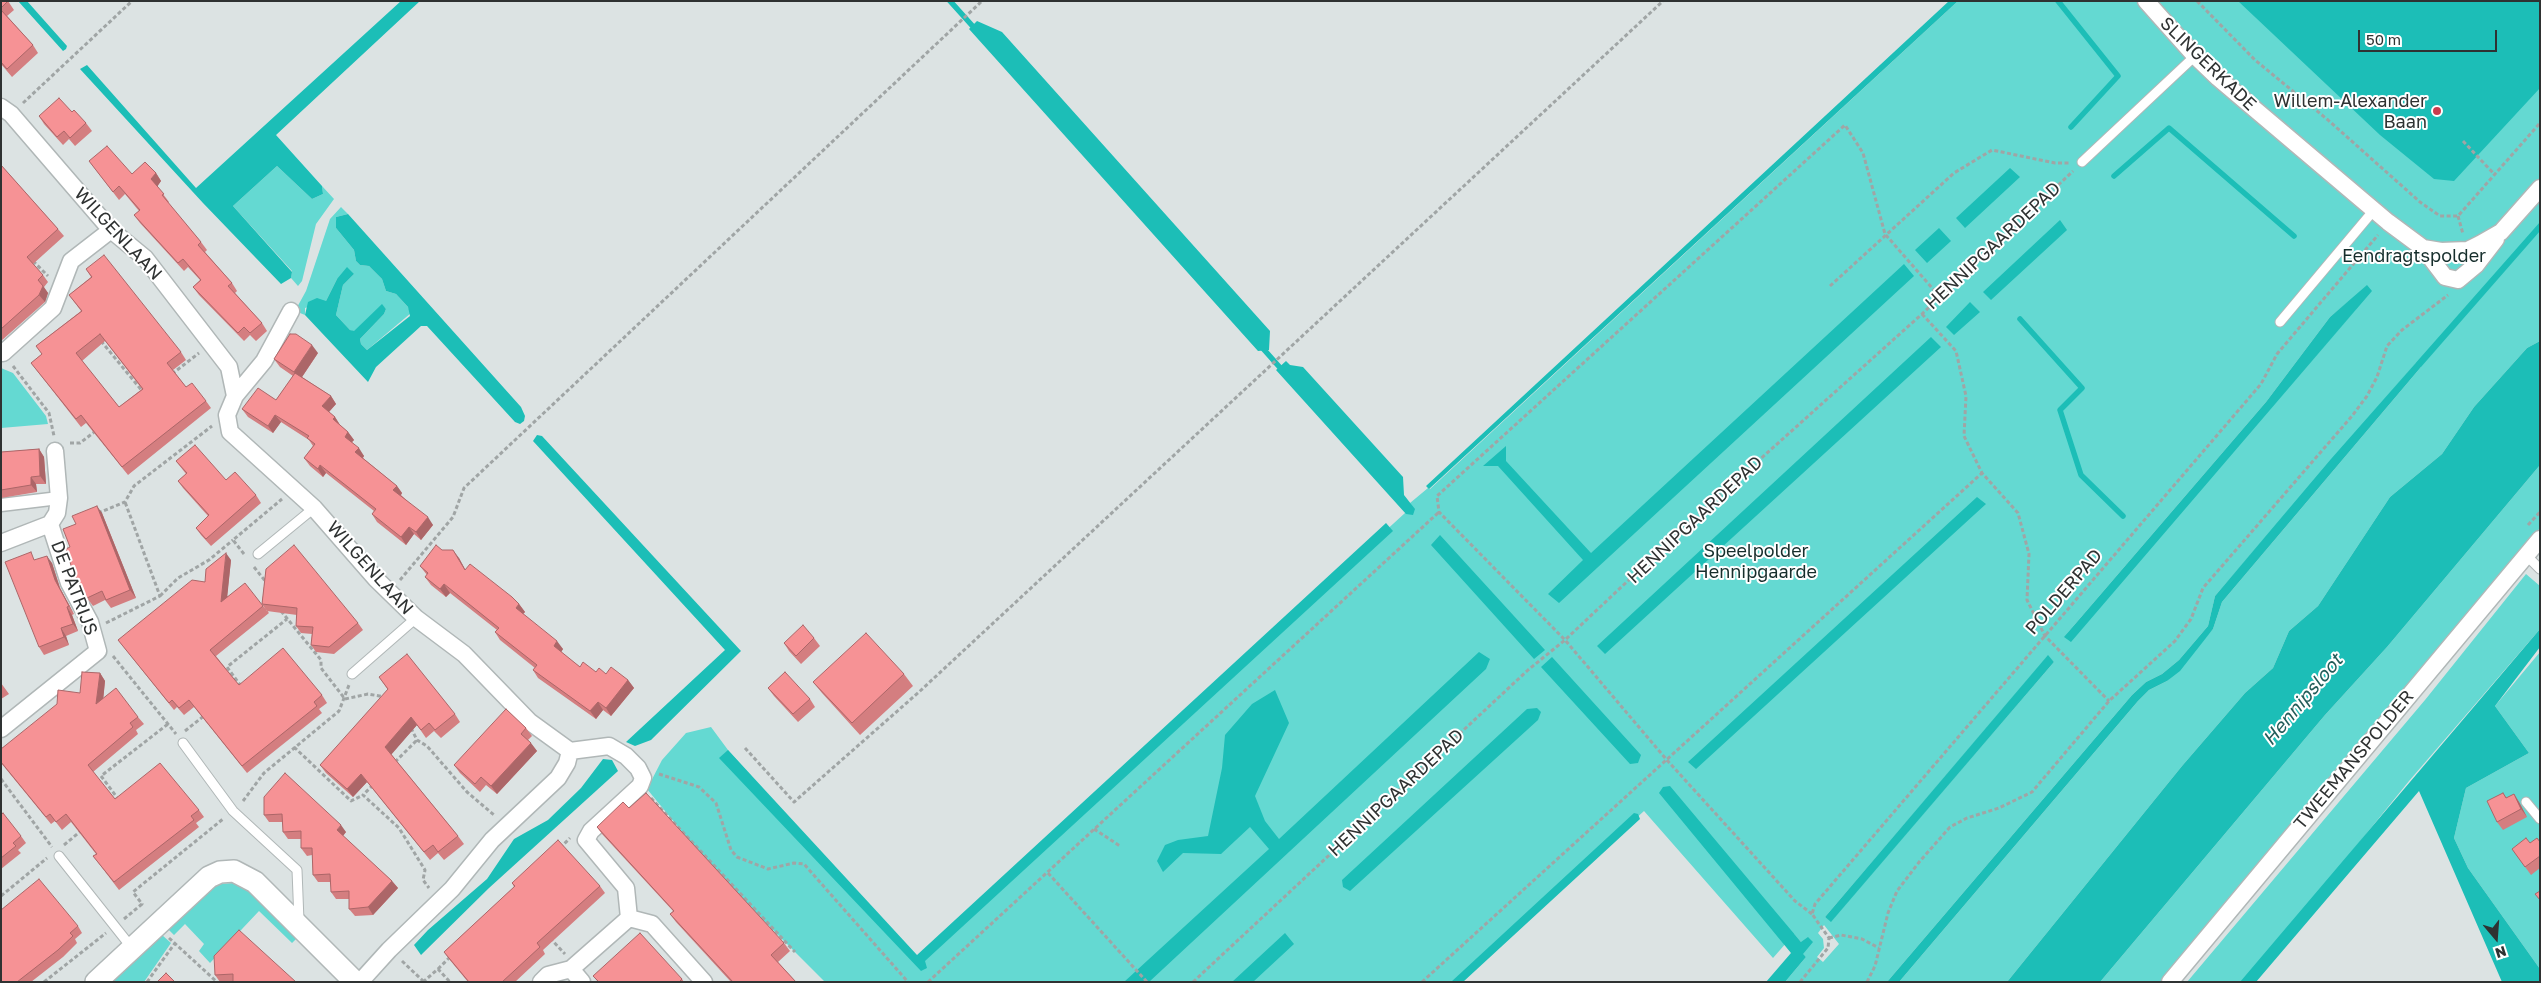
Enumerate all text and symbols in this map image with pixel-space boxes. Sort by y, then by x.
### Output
street label: SLINGERKADE [2155,13,2261,115]
scale bar [2361,20,2500,52]
text: 50 m [2366,30,2401,48]
place label: Willem-Alexander Baan [2273,90,2427,132]
marker: Willem-Alexander Baan [2431,105,2443,117]
street label: HENNIPGAARDEPAD [1921,178,2065,314]
street label: WILGENLAAN [70,183,166,285]
park label: Eendragtspolder [2342,245,2486,267]
street label: HENNIPGAARDEPAD [1623,452,1767,588]
street label: WILGENLAAN [322,517,418,619]
street label: DE PATRIJS [46,538,102,638]
park label: Speelpolder Hennipgaarde [1695,540,1817,582]
street label: POLDERPAD [2021,545,2107,639]
water label: Hennipsloot [2258,650,2348,750]
street label: TWEEMANSPOLDER [2290,686,2418,834]
street label: HENNIPGAARDEPAD [1324,725,1468,861]
north arrow [2471,913,2521,963]
text: N [2493,943,2508,962]

